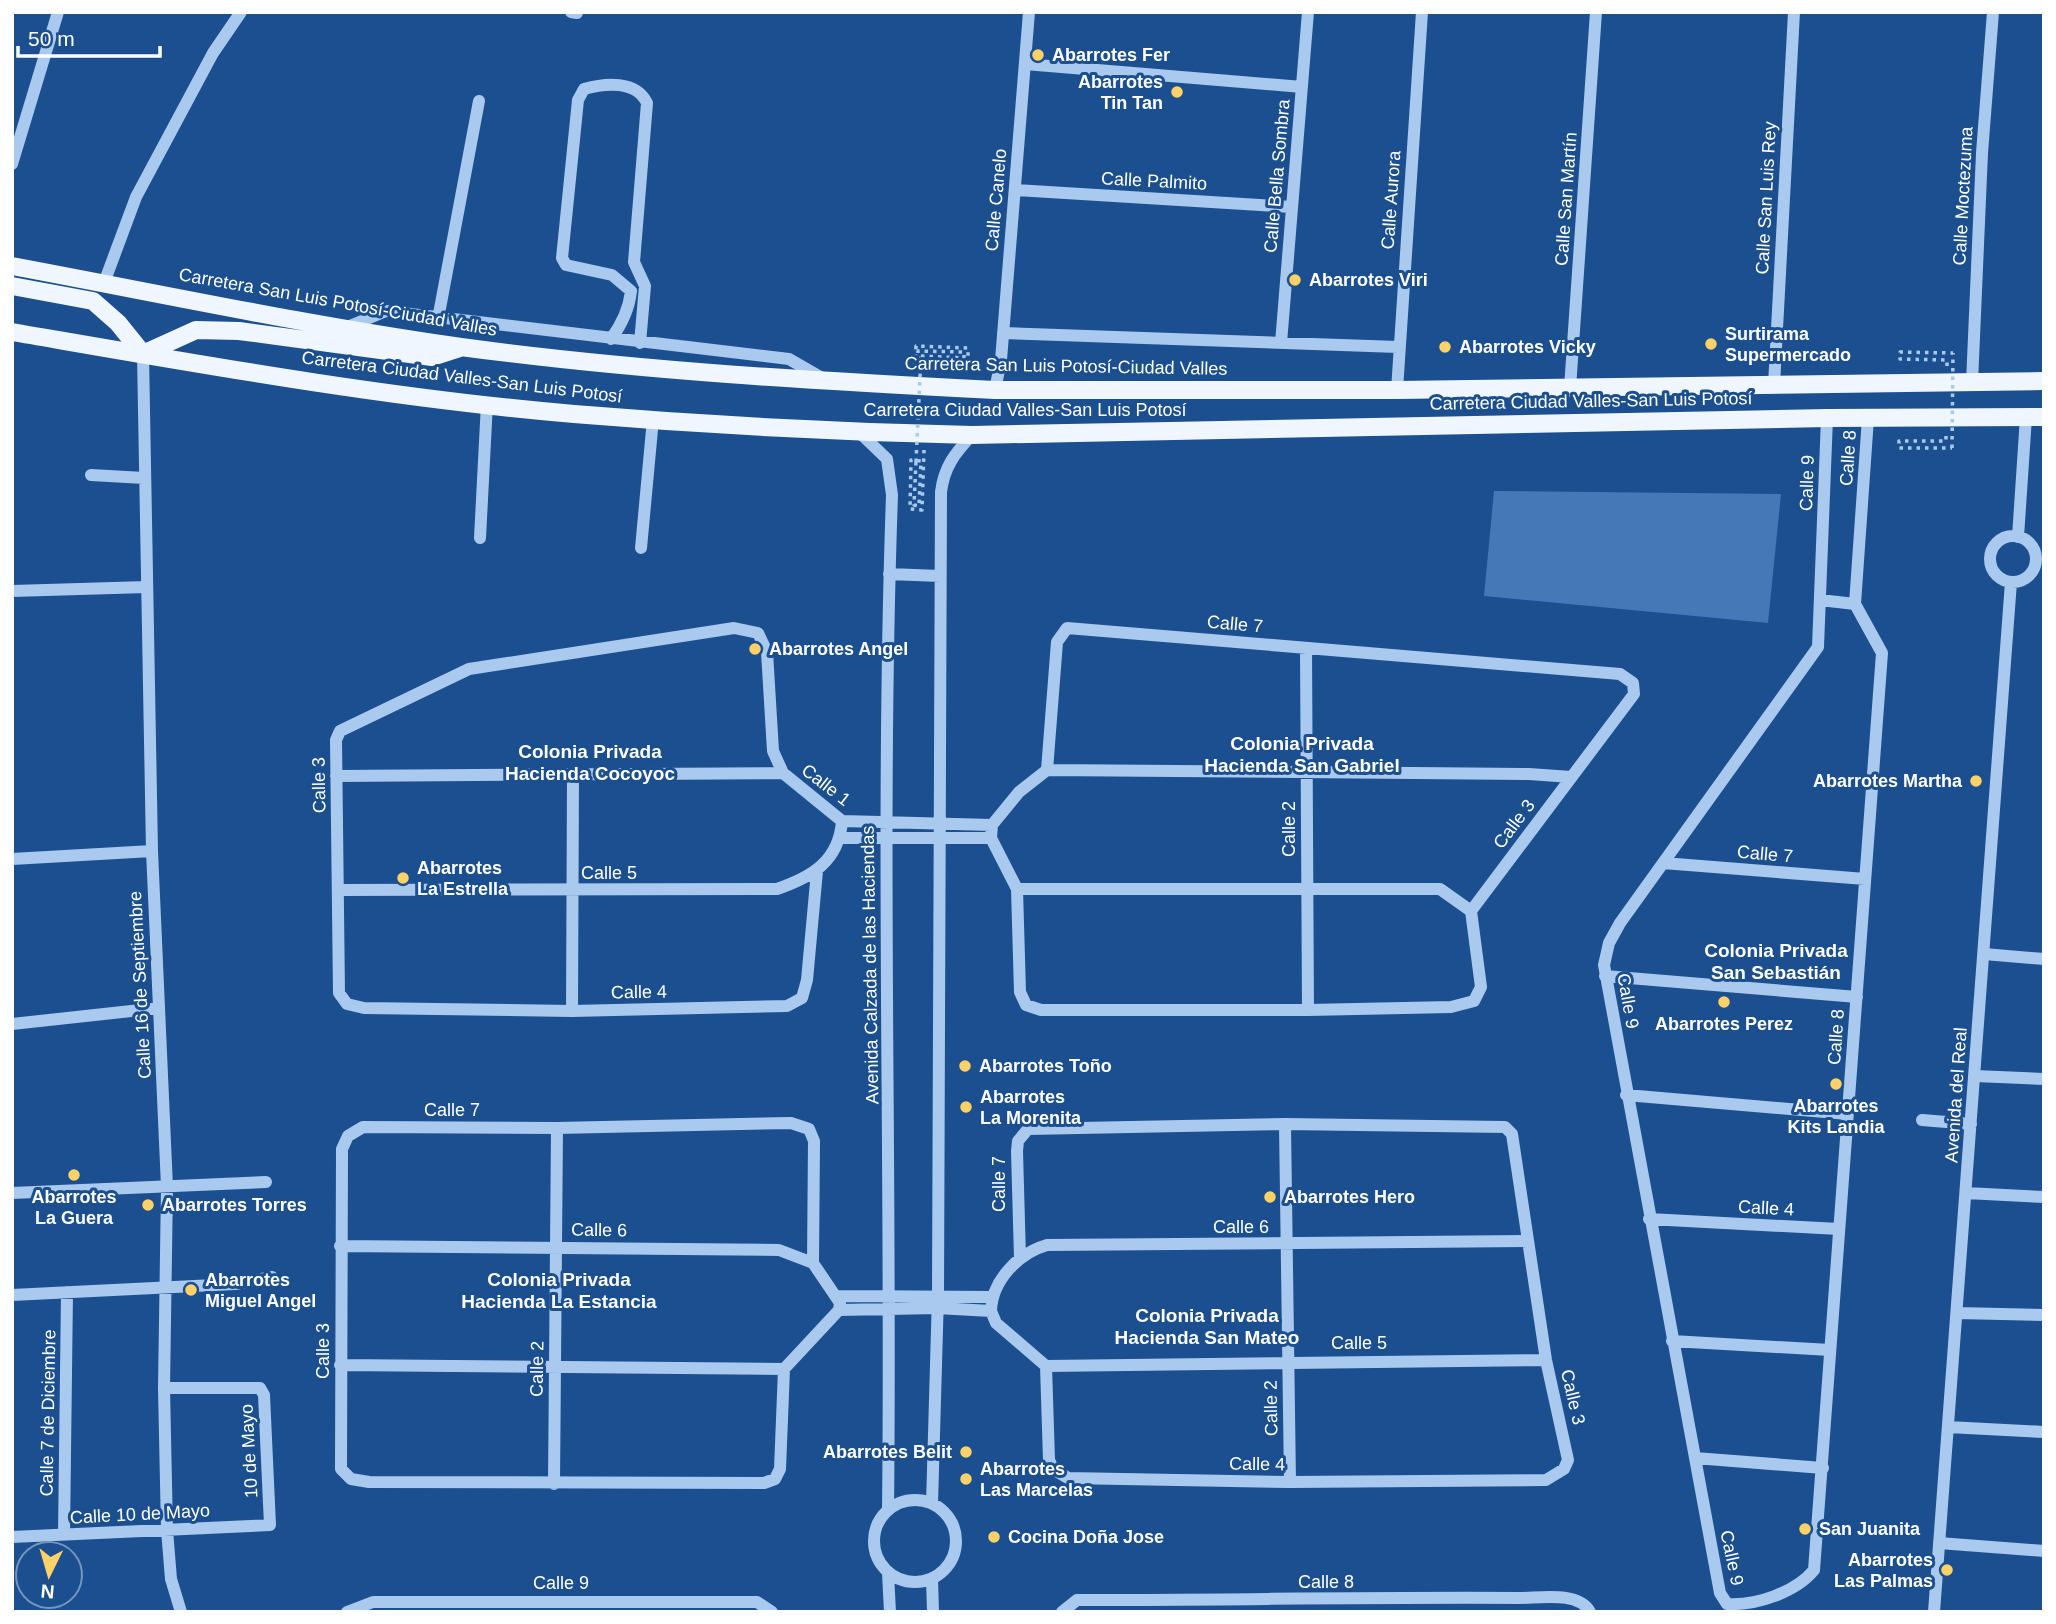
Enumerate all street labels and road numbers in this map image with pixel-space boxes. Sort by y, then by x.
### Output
street label: Calle Bella Sombra [1260,97,1294,254]
street label: Calle San Luis Rey [1752,121,1780,275]
street label: Calle Moctezuma [1949,125,1977,266]
street label: Calle San Martín [1551,131,1581,267]
street label: Calle Canelo [982,148,1010,252]
street label: Calle Aurora [1378,149,1404,250]
street label: Calle Palmito [1101,168,1207,194]
street label: Carretera San Luis Potosí-Ciudad Valles [177,264,499,340]
street label: Carretera Ciudad Valles-San Luis Potosí [301,347,623,407]
street label: Carretera San Luis Potosí-Ciudad Valles [904,353,1228,379]
street label: Carretera Ciudad Valles-San Luis Potosí [1429,388,1753,414]
street label: Carretera Ciudad Valles-San Luis Potosí [864,400,1186,420]
street label: Calle 8 [1836,429,1860,487]
street label: Calle 9 [1796,455,1818,511]
street label: Calle 7 [1206,612,1264,636]
street label: Calle 3 [309,757,329,813]
street label: Calle 1 [798,760,854,810]
street label: Calle 3 [1489,796,1539,852]
street label: Calle 2 [1279,801,1299,857]
street label: Avenida Calzada de las Haciendas [858,825,882,1105]
street label: Calle 7 [1736,842,1794,866]
street label: Calle 5 [581,863,637,883]
street label: Calle 16 de Septiembre [125,891,155,1079]
street label: Calle 9 [1613,972,1643,1030]
street label: Calle 4 [611,982,667,1002]
street label: Calle 8 [1824,1008,1848,1066]
street label: Avenida del Real [1941,1027,1971,1163]
street label: Calle 7 [424,1100,480,1120]
street label: Calle 7 [989,1156,1009,1212]
street label: Calle 4 [1737,1197,1795,1219]
street label: Calle 6 [1213,1217,1269,1237]
street label: Calle 6 [571,1220,627,1240]
street label: Calle 3 [313,1323,333,1379]
street label: Calle 7 de Diciembre [37,1329,59,1497]
street label: Calle 5 [1331,1333,1387,1353]
street label: Calle 2 [527,1341,547,1397]
street label: Calle 3 [1557,1367,1589,1427]
street label: Calle 2 [1261,1380,1281,1436]
street label: 10 de Mayo [237,1404,261,1498]
street label: Calle 4 [1229,1454,1285,1474]
street label: Calle 10 de Mayo [70,1500,210,1528]
street label: Calle 9 [1716,1529,1748,1587]
street label: Calle 8 [1298,1572,1354,1592]
street label: Calle 9 [533,1573,589,1593]

